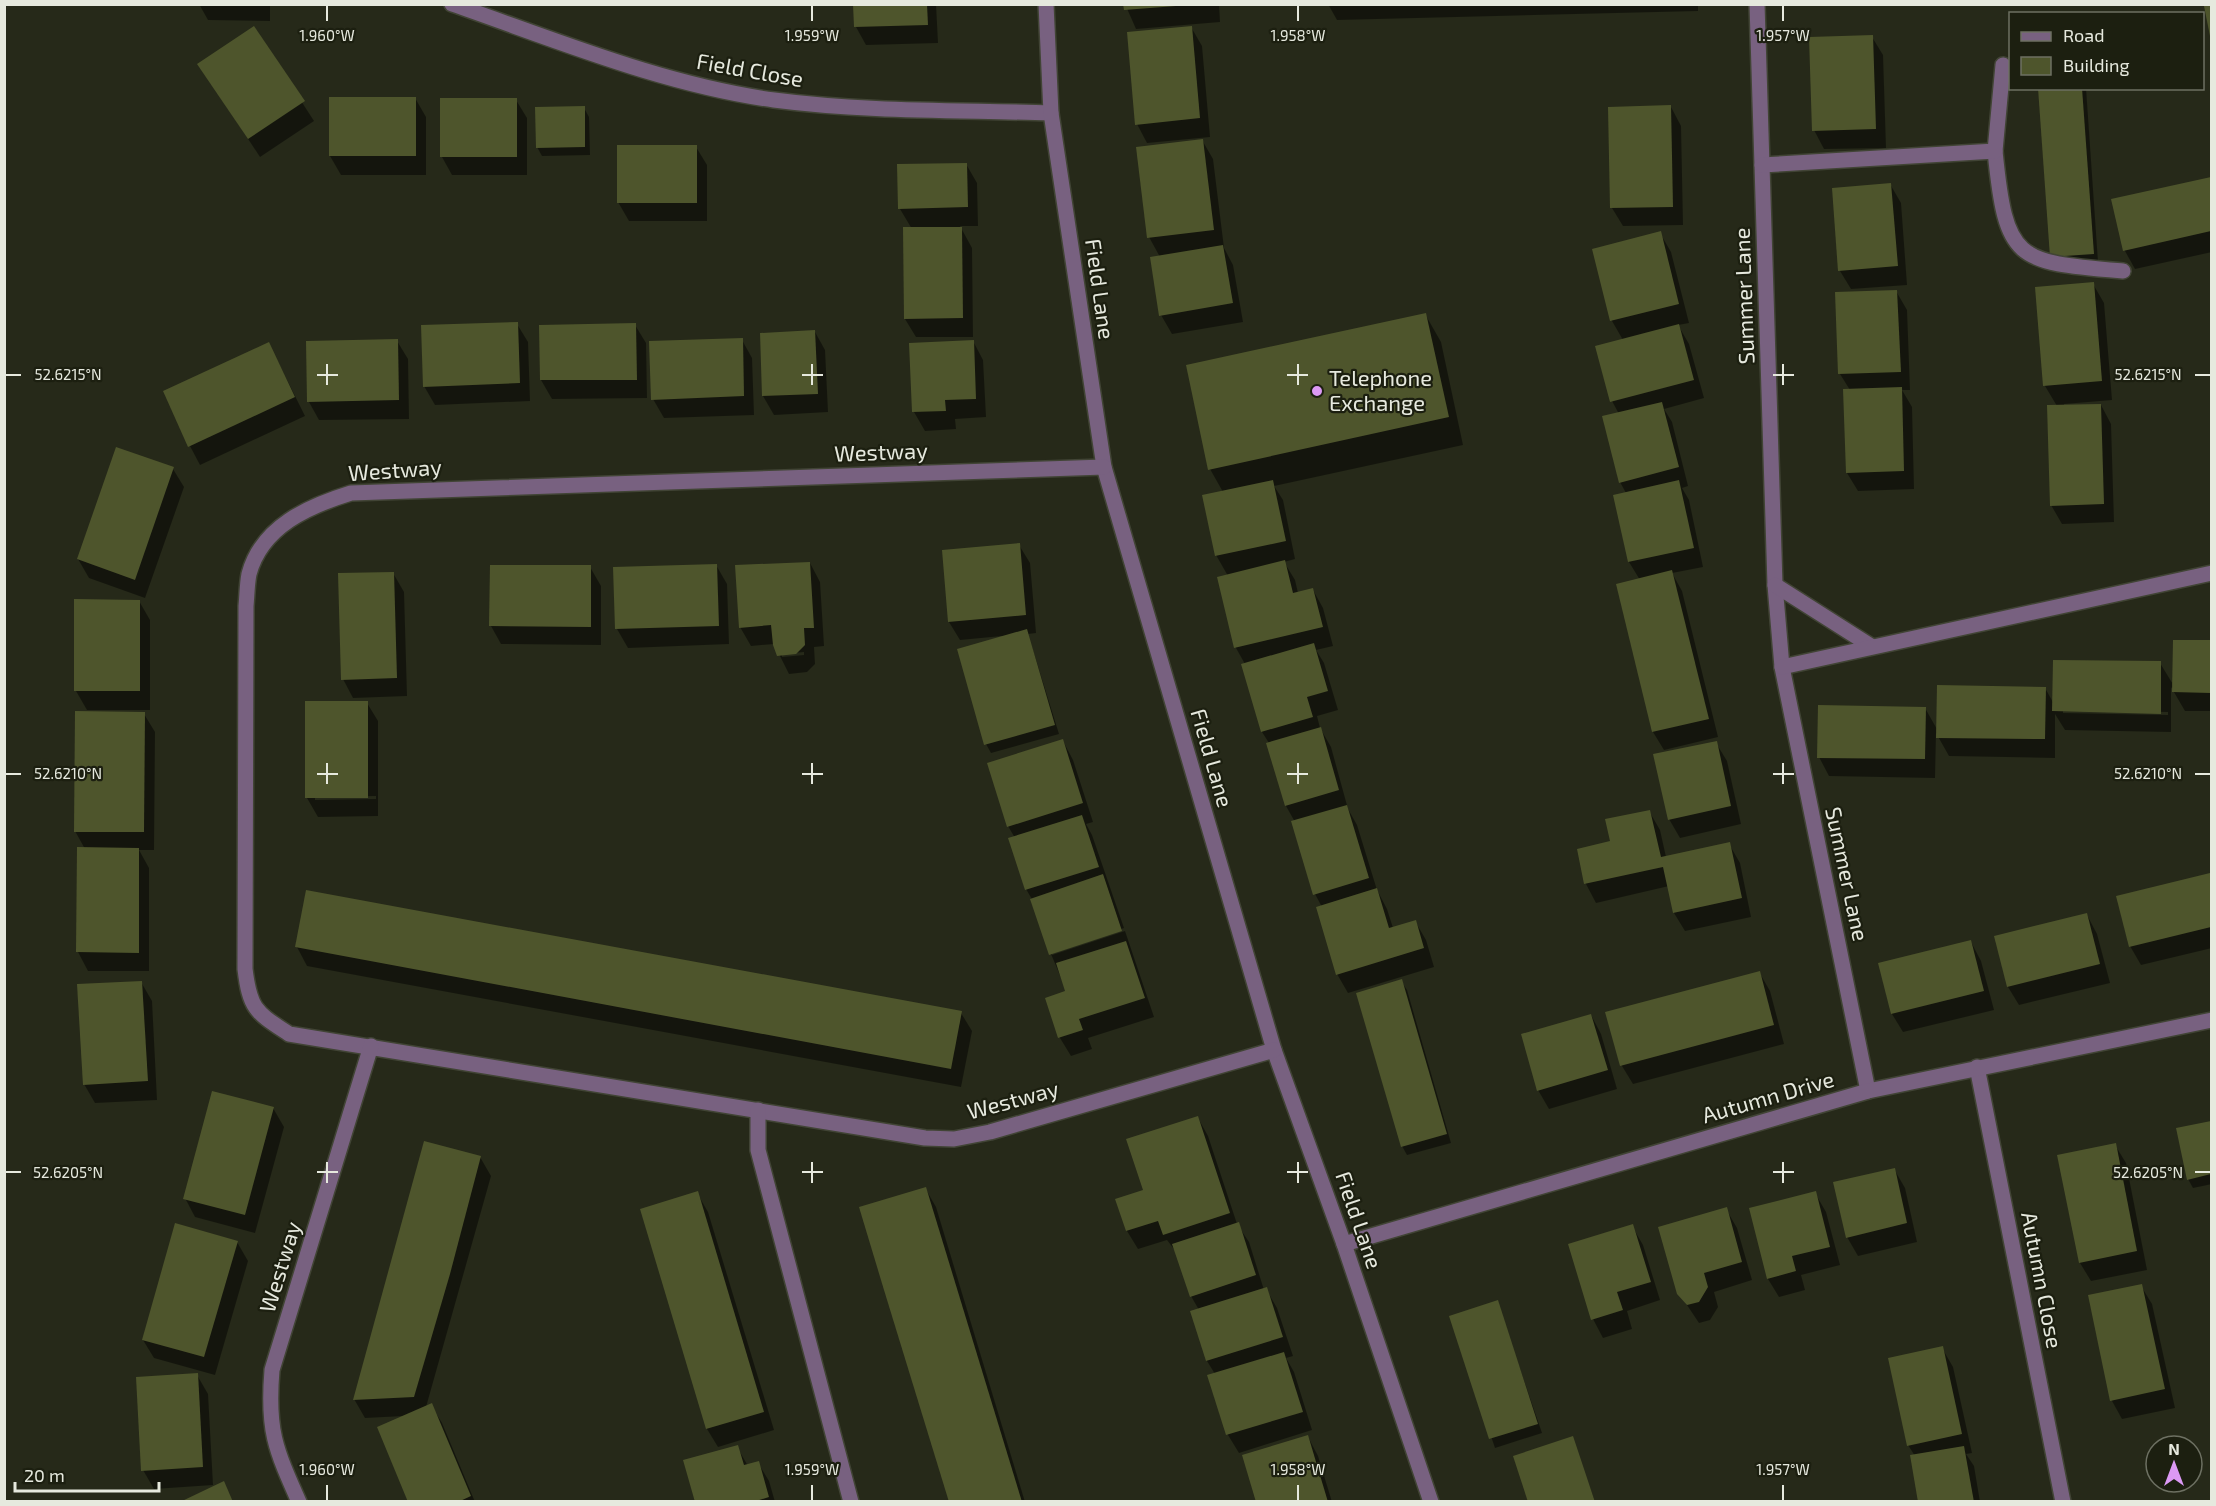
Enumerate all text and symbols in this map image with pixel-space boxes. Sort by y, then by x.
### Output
legend [2009,12,2204,90]
text: Road [2063,24,2104,46]
text: 1.960°W [299,26,355,44]
text: 1.959°W [785,26,839,44]
text: 1.958°W [1271,26,1325,44]
text: 1.957°W [1756,26,1810,44]
street label: Field Close [695,47,805,91]
text: Building [2063,54,2130,76]
street label: Summer Lane [1728,227,1758,365]
street label: Field Lane [1081,237,1121,341]
place label: Telephone Exchange [1329,364,1432,415]
text: 52.6215°N [35,365,101,383]
text: 52.6215°N [2115,365,2181,383]
marker: Telephone Exchange [1310,384,1324,398]
street label: Westway [834,436,929,466]
street label: Westway [347,453,443,485]
street label: Field Lane [1187,706,1239,810]
text: 52.6210°N [34,764,102,782]
text: 52.6210°N [2114,764,2182,782]
street label: Summer Lane [1821,804,1875,943]
street label: Autumn Drive [1699,1065,1837,1127]
street label: Westway [964,1074,1062,1124]
text: 52.6205°N [33,1163,103,1181]
text: 52.6205°N [2113,1163,2183,1181]
street label: Field Lane [1331,1168,1389,1272]
street label: Autumn Close [2017,1209,2069,1350]
street label: Westway [253,1218,305,1315]
north arrow [2144,1434,2204,1494]
text: N [2168,1439,2180,1458]
scale bar [15,1455,159,1493]
text: 1.960°W [299,1460,355,1478]
text: 1.959°W [785,1460,839,1478]
text: 1.958°W [1271,1460,1325,1478]
text: 1.957°W [1756,1460,1810,1478]
text: 20 m [24,1464,65,1486]

